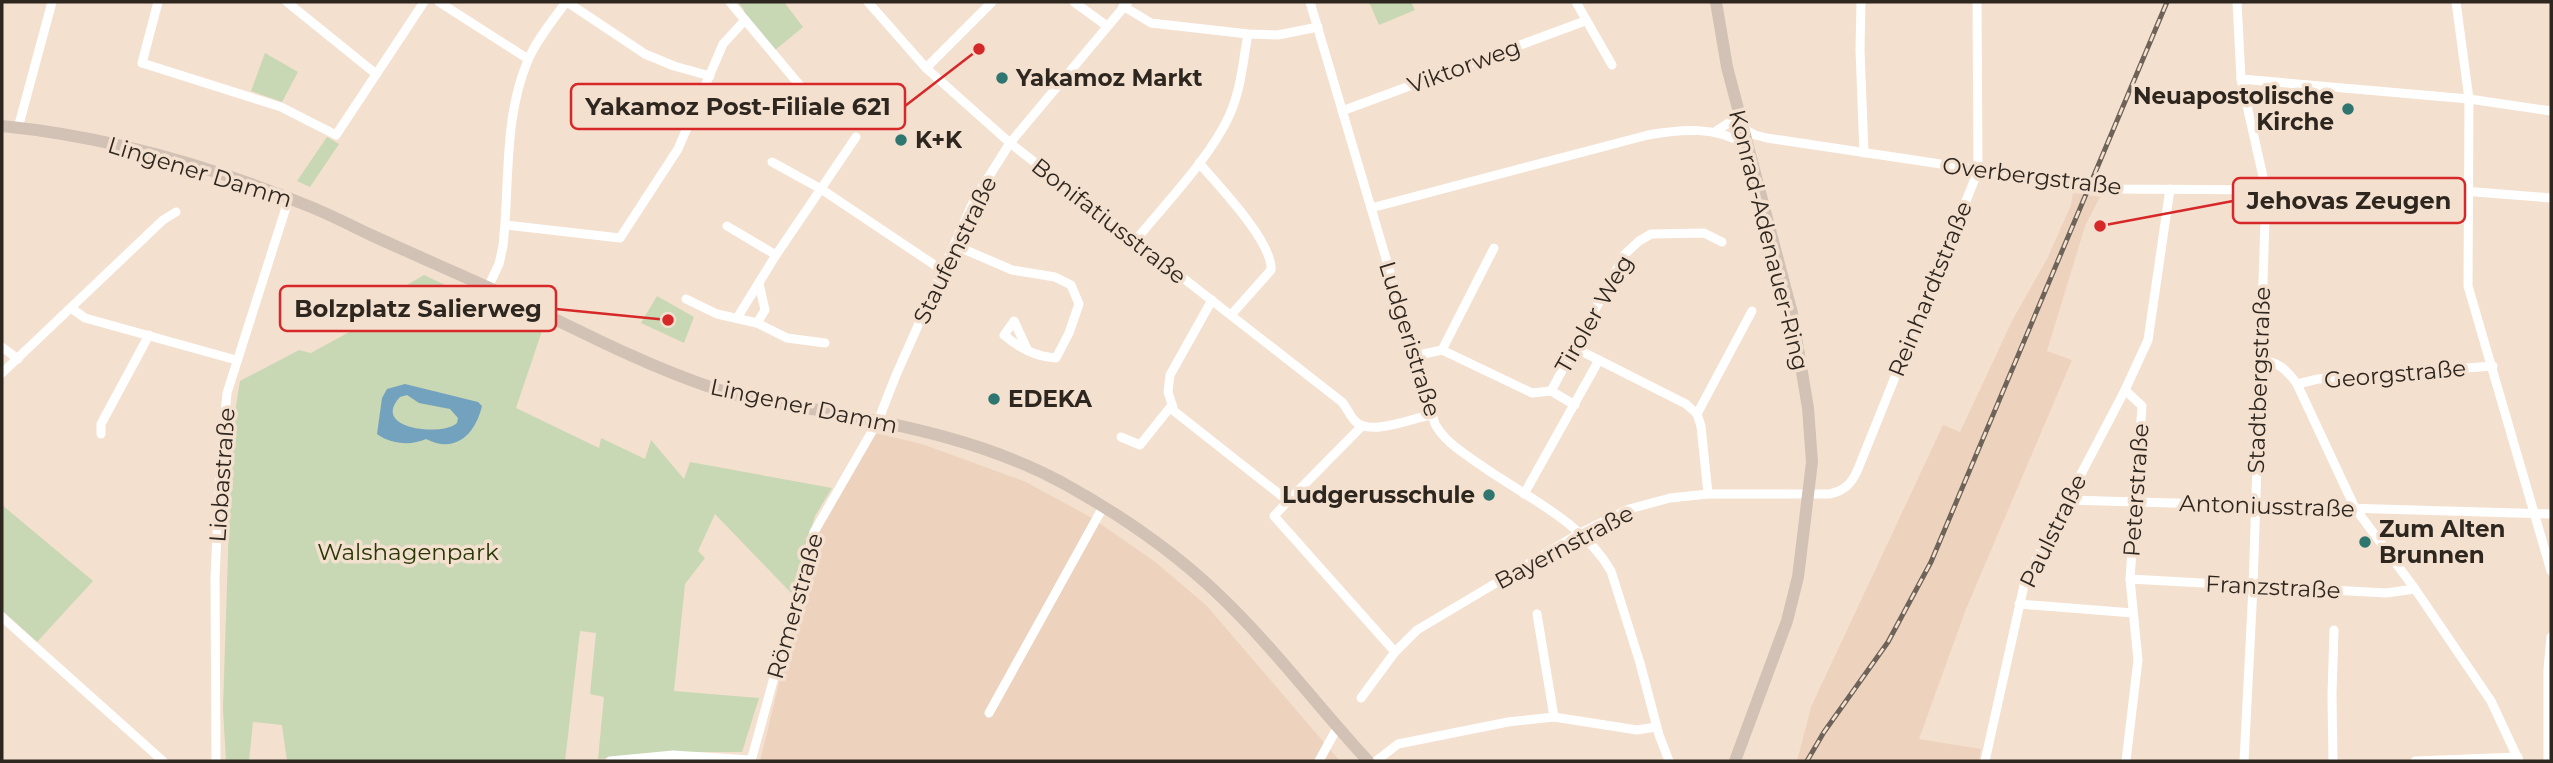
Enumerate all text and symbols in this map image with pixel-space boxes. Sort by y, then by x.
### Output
street label: Viktorweg [1404,33,1524,99]
place label: Yakamoz Markt [1015,64,1202,92]
marker: Yakamoz Markt [994,70,1010,86]
place label: Neuapostolische Kirche [2133,82,2334,136]
callout: Yakamoz Post-Filiale 621 [571,84,905,129]
text: Yakamoz Post-Filiale 621 [584,92,891,121]
marker: Neuapostolische Kirche [2340,101,2356,117]
street label: Konrad-Adenauer-Ring [1723,107,1815,373]
place label: K+K [915,126,963,154]
street label: Lingener Damm [105,131,295,213]
marker: K+K [893,132,909,148]
street label: Overbergstraße [1941,151,2123,201]
street label: Bonifatiusstraße [1026,152,1192,290]
street label: Staufenstraße [907,172,1003,328]
callout: Jehovas Zeugen [2233,178,2465,223]
text: Jehovas Zeugen [2246,186,2451,215]
street label: Reinhardtstraße [1882,197,1978,381]
street label: Tiroler Weg [1549,250,1639,378]
street label: Ludgeristraße [1373,258,1447,420]
callout: Bolzplatz Salierweg [280,286,556,331]
street label: Stadtbergstraße [2242,286,2276,474]
text: Bolzplatz Salierweg [294,294,542,323]
street label: Georgstraße [2323,354,2467,394]
street label: Lingener Damm [708,372,900,440]
place label: EDEKA [1008,385,1092,413]
marker: EDEKA [986,391,1002,407]
street label: Liobastraße [203,407,241,543]
street label: Peterstraße [2117,422,2155,558]
street label: Paulstraße [2013,470,2093,592]
place label: Ludgerusschule [1282,481,1475,509]
marker: Ludgerusschule [1481,487,1497,503]
street label: Antoniusstraße [2179,489,2355,523]
street label: Bayernstraße [1490,499,1638,595]
place label: Zum Alten Brunnen [2379,515,2505,569]
street label: Römerstraße [761,530,829,682]
marker: Zum Alten Brunnen [2357,534,2373,550]
park label: Walshagenpark [317,538,499,566]
street label: Franzstraße [2205,569,2341,605]

